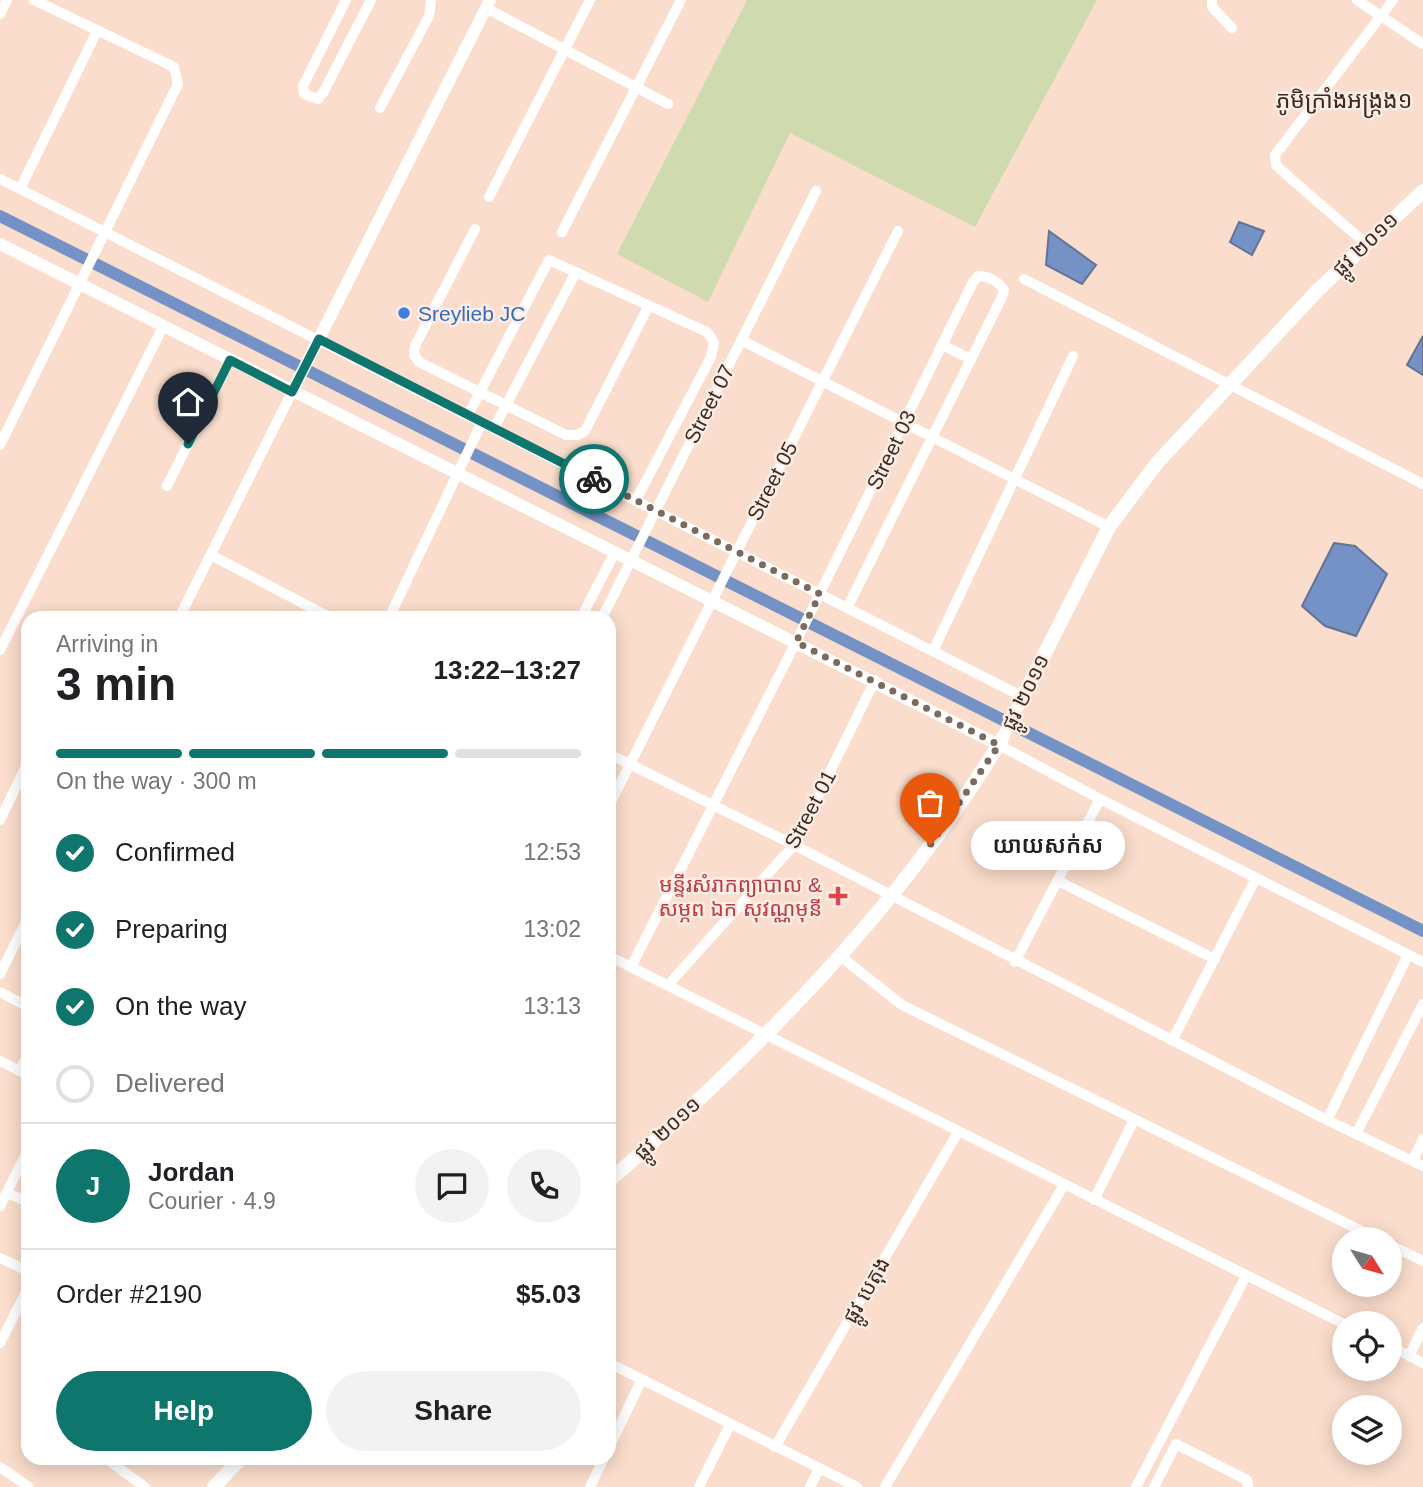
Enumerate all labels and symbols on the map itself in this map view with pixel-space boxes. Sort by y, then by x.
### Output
district label: ភូមិក្រាំងអង្រ្កង១ [1276,86,1412,119]
street label: ផ្លូវ ២០១១ [1328,207,1408,287]
place label: Sreylieb JC [418,302,525,325]
marker: Sreylieb JC [396,305,412,321]
street label: Street 07 [679,361,739,447]
pin [158,372,218,444]
street label: Street 03 [862,407,920,493]
street label: Street 05 [742,438,802,524]
courier [559,444,629,514]
street label: ផ្លូវ ២០១១ [997,650,1061,737]
street label: Street 01 [780,766,840,852]
pin [900,773,960,845]
callout: យាយសក់ស [972,820,1126,870]
place label: មន្ទីរសំរាកព្យាបាល & សម្ភព ឯក សុវណ្ណមុនី [658,873,822,922]
marker: មន្ទីរសំរាកព្យាបាល & សម្ភព ឯក សុវណ្ណមុនី [828,886,848,906]
street label: ផ្លូវ ២០១១ [629,1092,710,1170]
north arrow [1332,1227,1402,1297]
street label: ផ្លូវ បេតុង [838,1253,901,1331]

